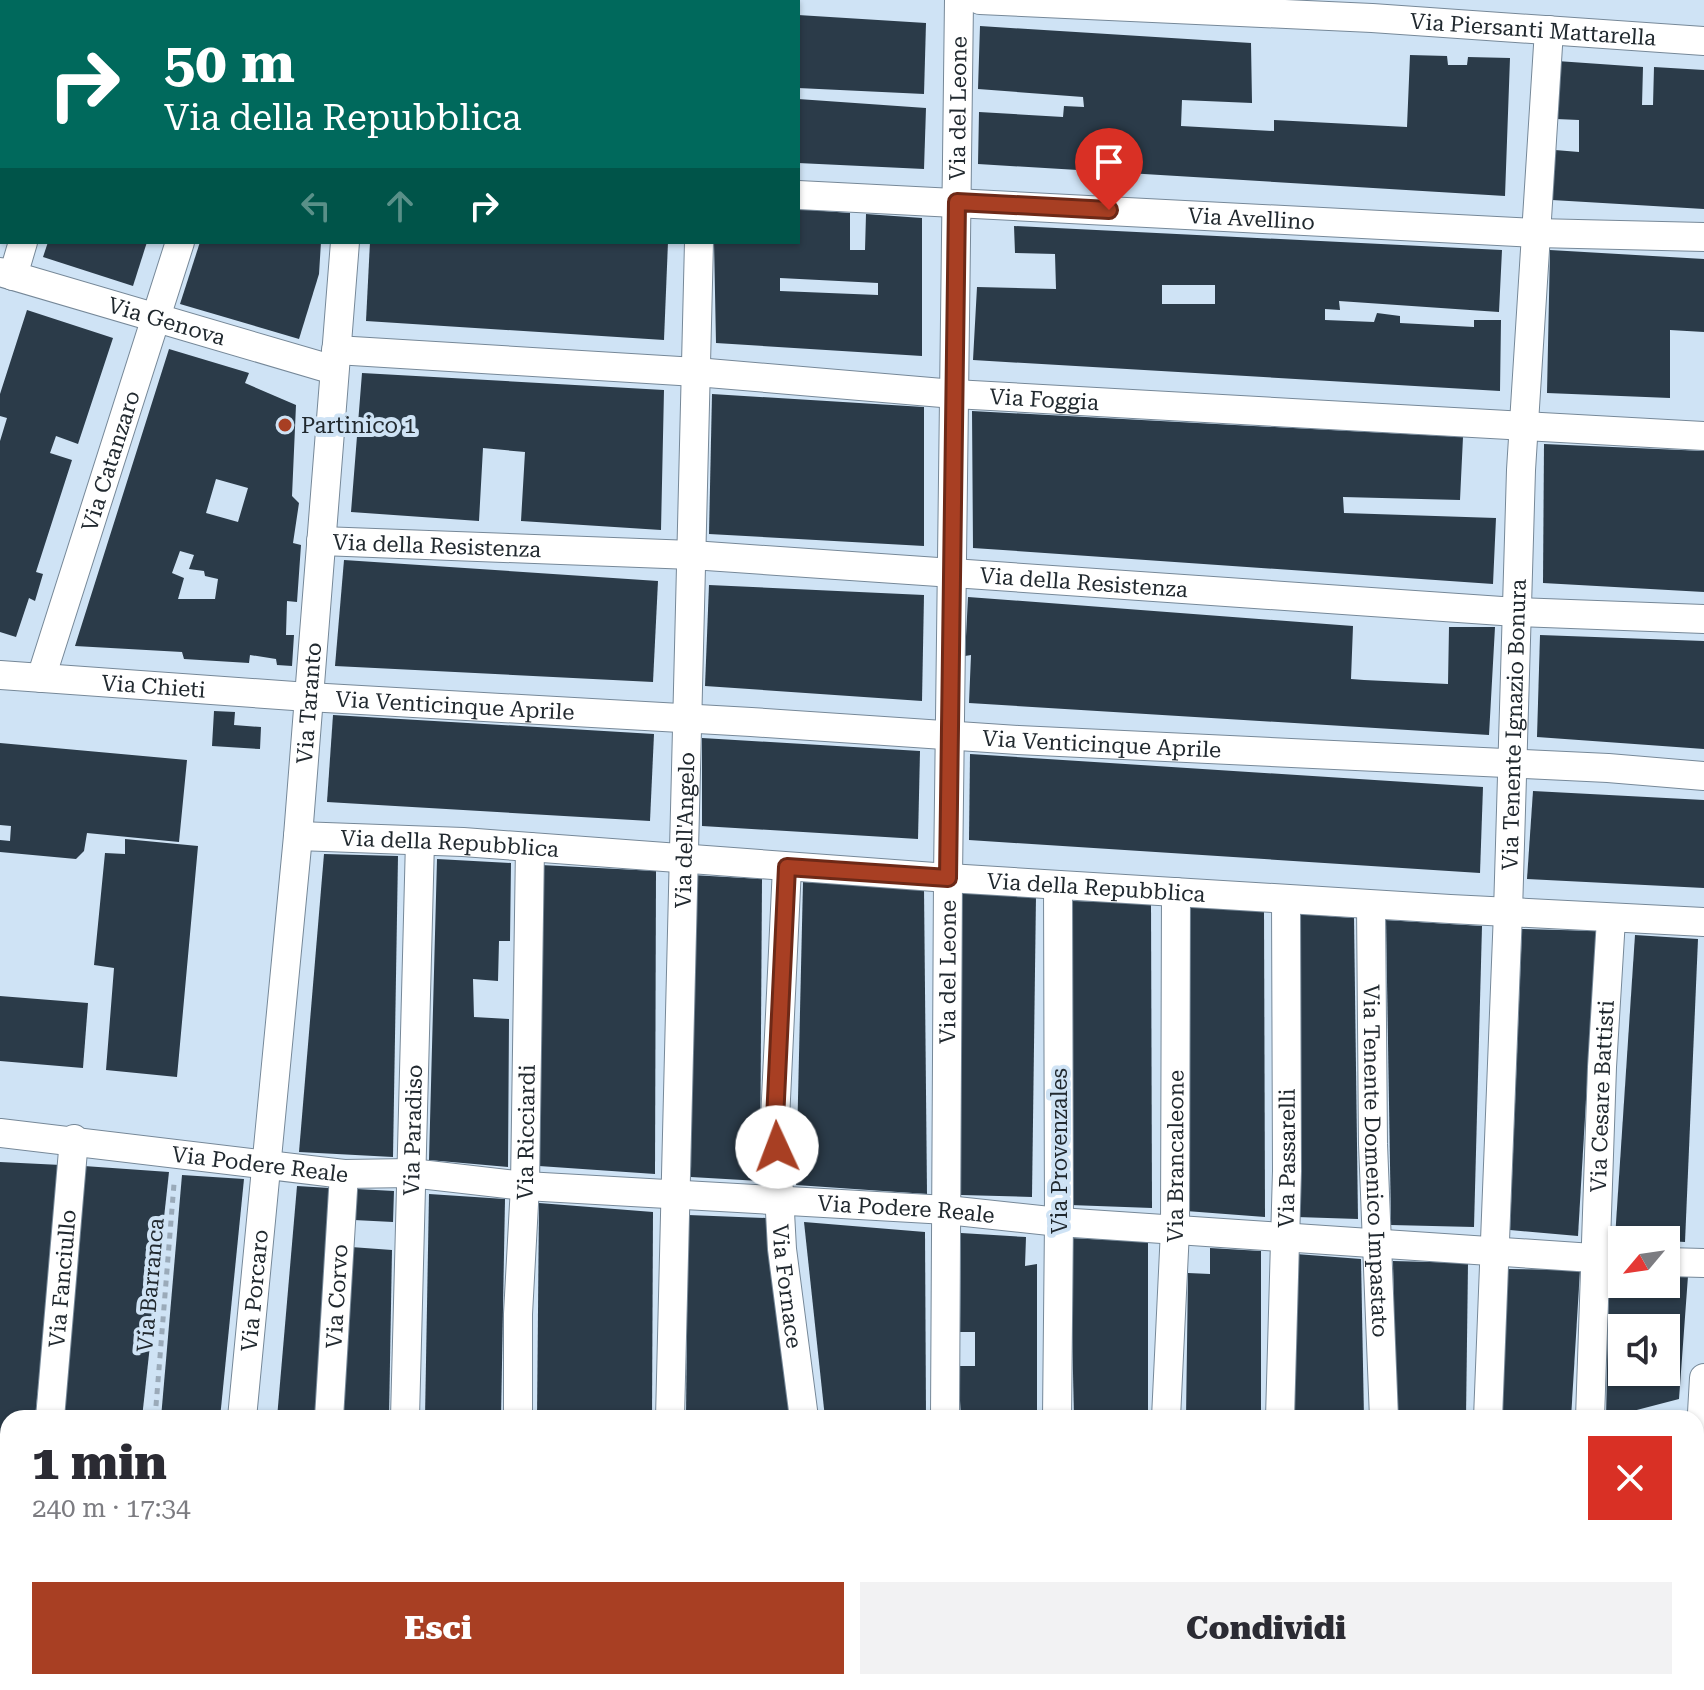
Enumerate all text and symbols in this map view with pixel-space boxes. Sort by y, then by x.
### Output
street label: Via Piersanti Mattarella [1409,9,1657,51]
text: 50 m [164,30,295,96]
icon: right [32,32,136,136]
street label: Via del Leone [945,36,972,180]
text: Via della Repubblica [164,97,522,139]
pin [1075,128,1143,210]
icon: arrive [1087,140,1131,184]
icon: left [294,184,338,228]
icon: ahead [378,184,422,228]
icon: right [462,184,506,228]
street label: Via Avellino [1187,203,1316,235]
street label: Via Genova [105,292,229,351]
street label: Via Foggia [989,384,1100,415]
street label: Via Catanzaro [77,387,145,534]
place label: Partinico 1 [301,413,416,438]
marker: Partinico 1 [276,416,294,434]
street label: Via della Resistenza [332,529,542,562]
street label: Via della Resistenza [979,563,1189,602]
street label: Via Tenente Ignazio Bonura [1497,578,1531,871]
street label: Via Taranto [292,642,326,765]
street label: Via Chieti [101,670,206,703]
street label: Via Venticinque Aprile [335,687,575,725]
street label: Via Venticinque Aprile [982,726,1222,763]
street label: Via dell'Angelo [671,752,699,909]
street label: Via della Repubblica [340,826,560,862]
street label: Via della Repubblica [986,868,1206,907]
street label: Via del Leone [935,900,961,1044]
street label: Via Tenente Domenico Impastato [1359,984,1393,1338]
street label: Via Cesare Battisti [1586,999,1619,1193]
street label: Via Paradiso [399,1064,427,1196]
street label: Via Ricciardi [512,1064,540,1201]
street label: Via Provenzales [1047,1068,1072,1234]
street label: Via Brancaleone [1162,1070,1188,1243]
street label: Via Passarelli [1273,1088,1300,1228]
position arrow [735,1105,819,1189]
street label: Via Podere Reale [170,1142,350,1187]
street label: Via Podere Reale [817,1191,996,1228]
street label: Via Fanciullo [44,1209,81,1349]
street label: Via Barranca [132,1217,169,1353]
street label: Via Fornace [768,1223,807,1350]
north arrow [1608,1226,1680,1298]
map controls [1608,1226,1680,1386]
street label: Via Porcaro [236,1228,273,1353]
street label: Via Corvo [321,1243,353,1349]
button: sound [1608,1314,1680,1386]
text: 1 min [32,1435,167,1491]
button: close [1588,1436,1672,1520]
text: 240 m · 17:34 [32,1493,191,1523]
button: Esci [32,1582,844,1674]
button: Condividi [860,1582,1672,1674]

